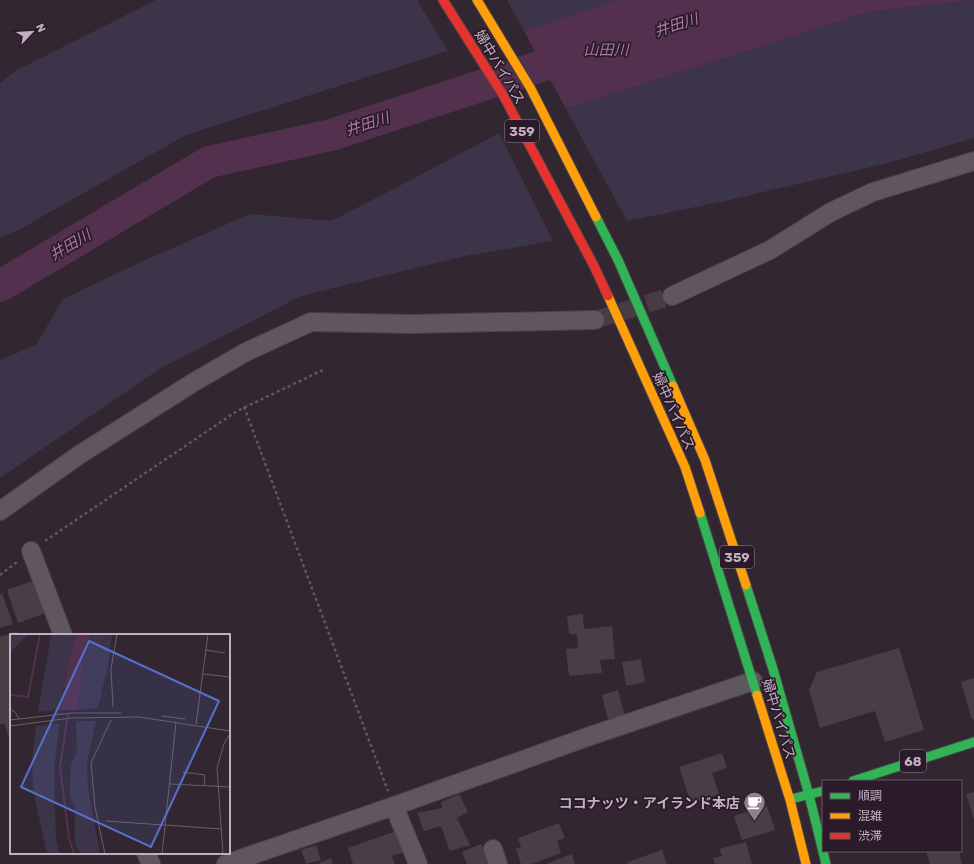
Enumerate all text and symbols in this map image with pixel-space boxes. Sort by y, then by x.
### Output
water label: 井田川 [652,9,702,41]
north arrow [12,12,52,52]
text: N [33,22,48,34]
street label: 婦中バイパス [471,27,528,108]
water label: 山田川 [583,41,630,59]
water label: 井田川 [343,108,393,140]
road number: 359 [505,120,539,142]
water label: 井田川 [46,225,96,264]
street label: 婦中バイパス [649,369,698,453]
road number: 359 [720,546,754,568]
inset map [10,634,230,854]
street label: 婦中バイパス [758,677,799,762]
road number: 68 [900,750,926,772]
legend [822,780,962,852]
text: 順調 [858,789,882,803]
cafe icon: ココナッツ・アイランド本店 [742,790,768,823]
place label: ココナッツ・アイランド本店 [559,795,740,812]
text: 混雑 [858,809,882,823]
text: 渋滞 [858,829,882,843]

